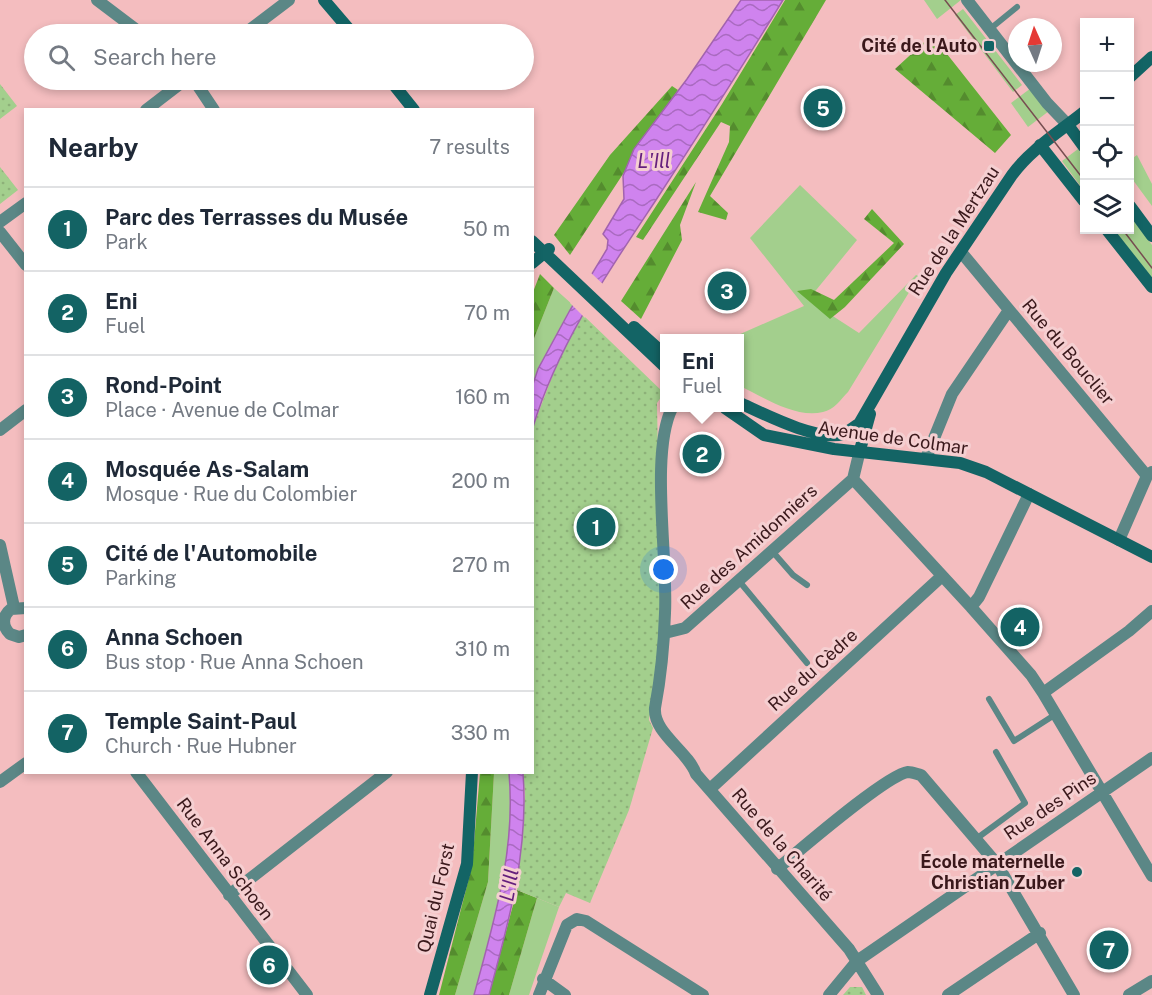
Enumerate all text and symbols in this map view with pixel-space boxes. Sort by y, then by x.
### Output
north arrow [1008,18,1062,72]
map controls [1080,18,1134,234]
button: + [1080,18,1134,72]
search box [24,24,534,90]
place label: Cité de l'Auto [861,35,977,56]
marker: Cité de l'Auto [982,39,996,53]
icon: search [45,41,78,74]
text: Search here [93,44,217,70]
button: − [1080,72,1134,126]
pin: 5 [804,86,842,130]
button: locate [1080,126,1134,180]
text: Nearby [48,132,138,163]
text: 7 results [429,135,510,159]
water label: L'Ill [637,149,671,173]
street label: Rue de la Mertzau [904,162,1003,300]
button: layers [1080,180,1134,234]
text: Parc des Terrasses du Musée [105,204,408,230]
text: 1 [63,217,72,241]
text: 50 m [463,217,510,241]
text: Park [105,230,148,254]
pin: 3 [708,268,746,314]
text: Eni [105,288,138,314]
street label: Rue du Bouclier [1018,294,1119,409]
text: 2 [61,301,74,325]
text: 70 m [464,301,510,325]
text: Fuel [105,314,146,338]
popup [660,334,744,412]
text: Eni [682,348,714,374]
text: Rond-Point [105,372,222,398]
text: Fuel [682,374,722,398]
text: 3 [61,385,74,409]
text: 160 m [455,385,510,409]
text: Place · Avenue de Colmar [105,398,339,422]
street label: Avenue de Colmar [817,417,970,458]
pin: 2 [682,432,722,476]
text: Mosquée As-Salam [105,456,309,482]
text: 4 [61,469,74,493]
text: 200 m [452,469,510,493]
street label: Rue des Amidonniers [676,480,821,613]
text: Mosque · Rue du Colombier [105,482,357,506]
pin: 1 [576,504,616,550]
text: Cité de l'Automobile [105,540,317,566]
text: 5 [61,553,74,577]
text: 270 m [452,553,510,577]
your location [649,555,678,584]
text: Parking [105,566,177,590]
pin: 4 [1000,604,1040,650]
text: Anna Schoen [105,624,243,650]
street label: Rue du Cèdre [764,624,862,715]
text: 6 [61,637,74,661]
text: 310 m [455,637,510,661]
text: Bus stop · Rue Anna Schoen [105,650,364,674]
text: Temple Saint-Paul [105,708,297,734]
text: 7 [61,721,74,745]
text: 330 m [451,721,510,745]
text: Church · Rue Hubner [105,734,297,758]
street label: Rue des Pins [1000,767,1100,844]
street label: Rue de la Charité [728,784,837,905]
street label: Rue Anna Schoen [173,793,278,924]
street label: Quai du Forst [413,841,458,955]
place label: École maternelle Christian Zuber [920,850,1066,893]
marker: École maternelle Christian Zuber [1070,865,1084,879]
water label: L'Ill [494,867,524,903]
pin: 7 [1090,928,1128,972]
pin: 6 [250,942,288,988]

